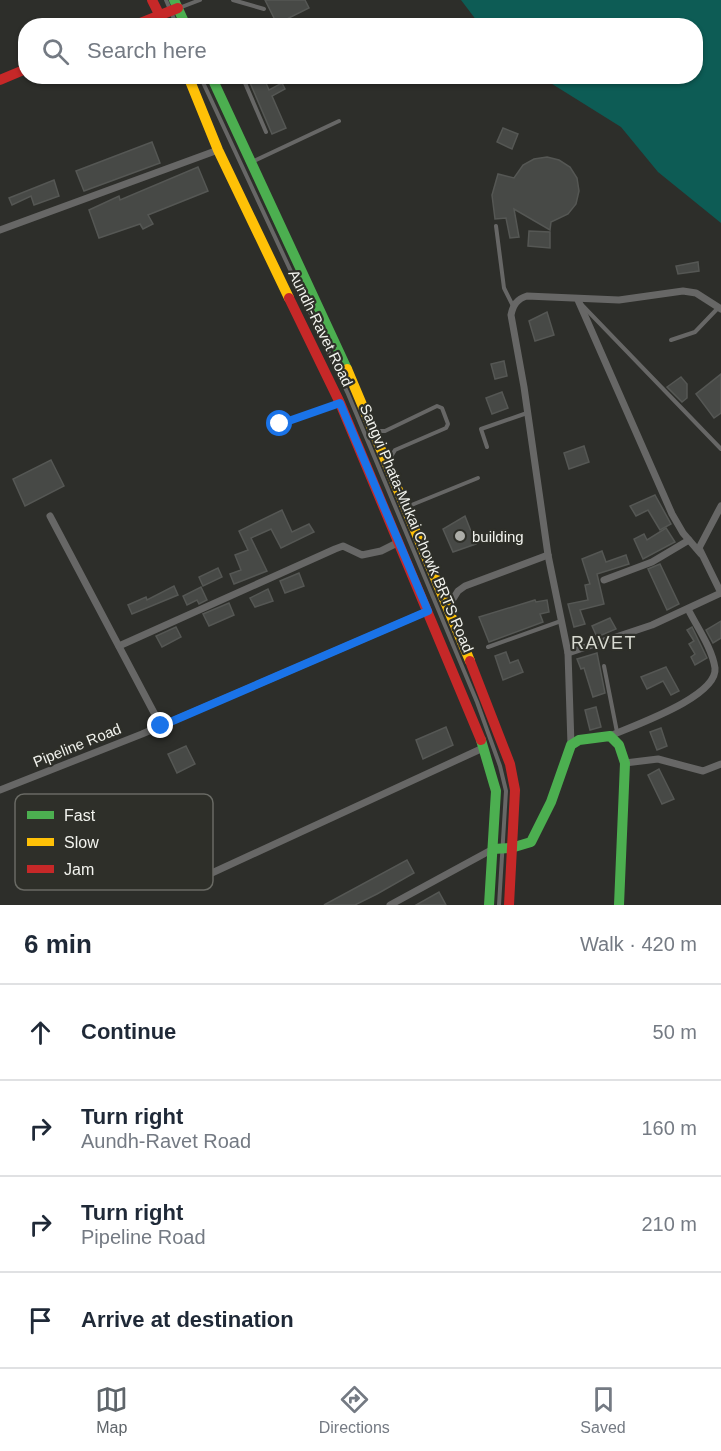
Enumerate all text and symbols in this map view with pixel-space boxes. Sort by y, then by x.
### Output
search box [18,18,703,84]
icon: search [39,35,72,68]
text: Search here [87,38,207,63]
street label: Aundh-Ravet Road [285,267,357,389]
street label: Sangvi Phata-Mukai Chowk BRTS Road [357,401,477,655]
route start [266,410,292,436]
place label: building [472,528,524,545]
marker: building [453,529,467,543]
district label: RAVET [571,633,637,653]
route end [147,712,173,738]
street label: Pipeline Road [31,720,123,770]
legend [15,794,213,890]
text: Fast [64,807,96,824]
text: Slow [64,834,99,851]
text: Jam [64,861,94,878]
text: 6 min [24,929,92,959]
text: Walk · 420 m [580,933,697,955]
icon: ahead [24,1016,57,1049]
text: Continue [81,1019,176,1044]
text: 50 m [653,1021,697,1043]
text: Turn right [81,1104,183,1129]
icon: right [24,1112,57,1145]
text: 160 m [641,1117,697,1139]
text: Aundh-Ravet Road [81,1130,251,1152]
text: Turn right [81,1200,183,1225]
icon: right [24,1208,57,1241]
text: 210 m [641,1213,697,1235]
text: Pipeline Road [81,1226,206,1248]
icon: arrive [24,1304,57,1337]
text: Arrive at destination [81,1307,294,1332]
tab: Map [95,1383,128,1437]
tab: Directions [319,1383,390,1437]
tab: Saved [580,1383,626,1437]

